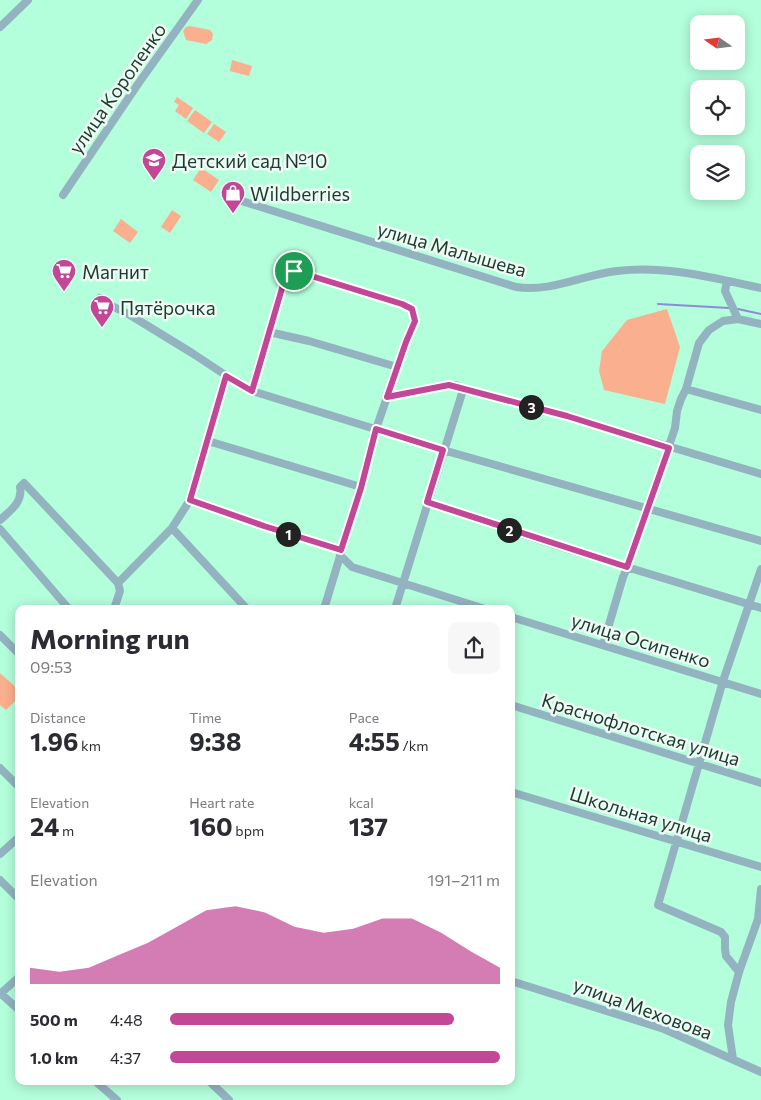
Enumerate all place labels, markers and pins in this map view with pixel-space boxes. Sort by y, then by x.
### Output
school or university icon: Детский сад №10 [141,147,167,181]
place label: Детский сад №10 [172,149,328,172]
shop icon: Wildberries [220,180,246,214]
place label: Wildberries [250,182,350,205]
pin [273,250,315,292]
supermarket icon: Магнит [51,258,77,292]
place label: Магнит [82,260,149,283]
supermarket icon: Пятёрочка [89,294,115,328]
place label: Пятёрочка [120,296,216,319]
pin: 3 [518,394,544,420]
pin: 2 [496,518,522,542]
pin: 1 [276,522,300,546]

